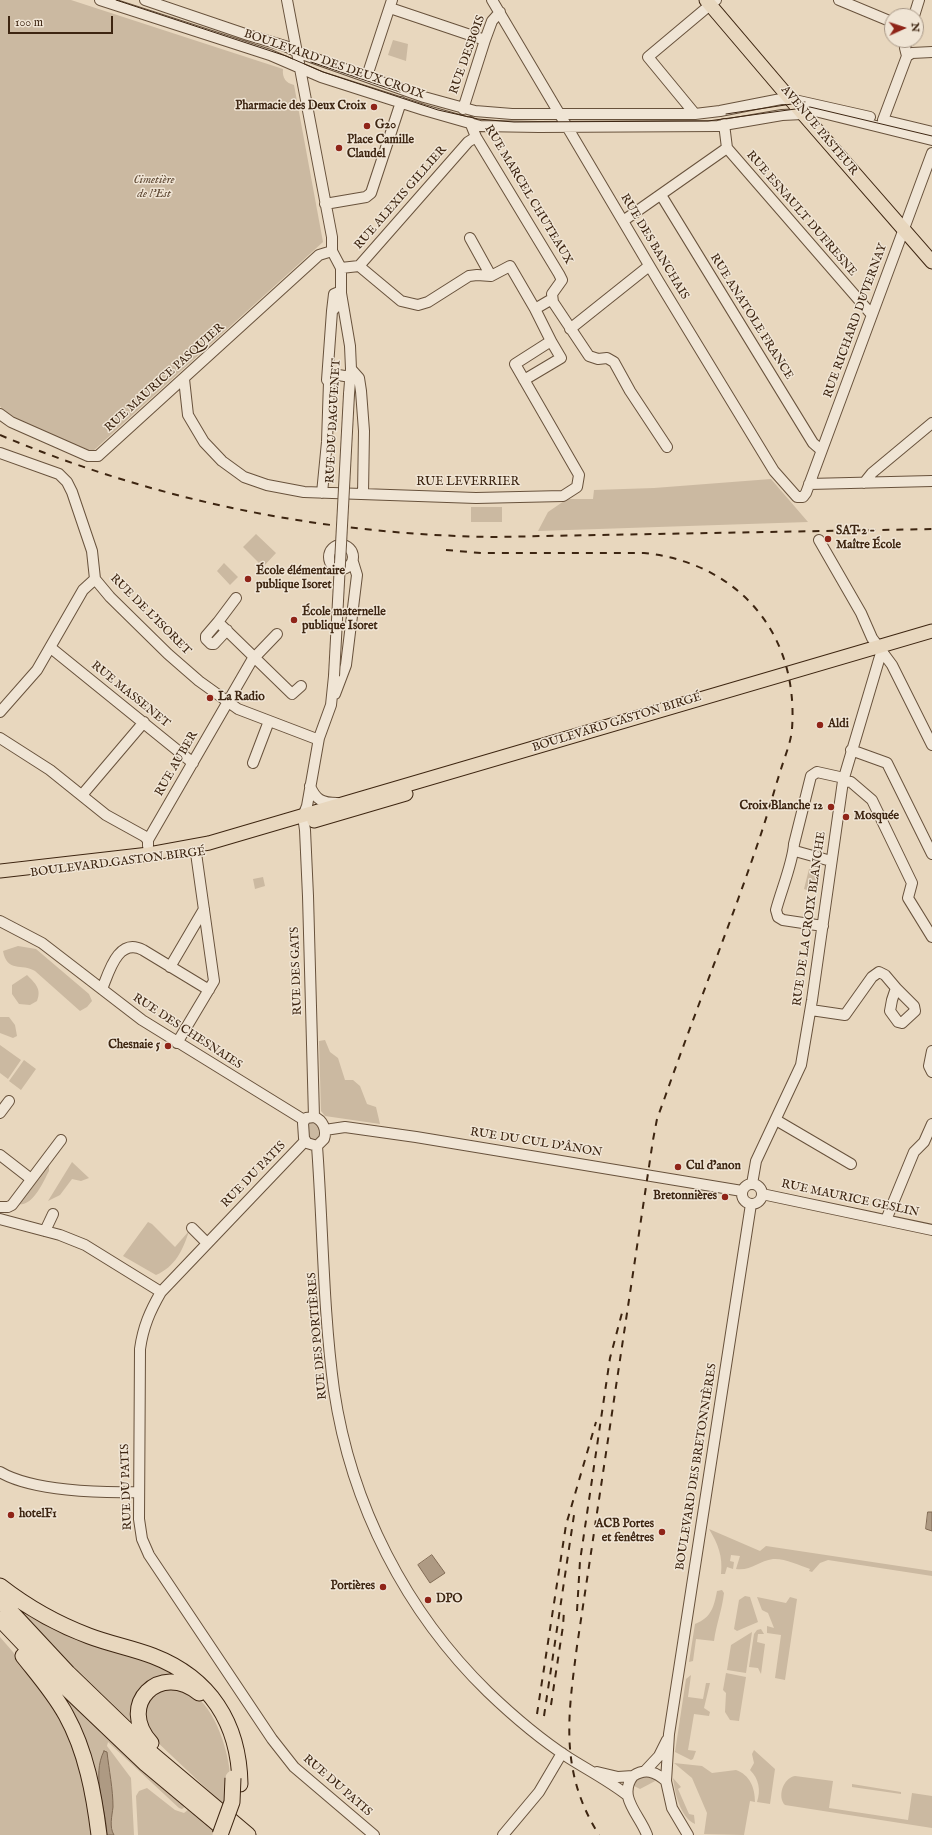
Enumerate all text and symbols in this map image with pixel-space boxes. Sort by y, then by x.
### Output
scale bar [10,8,115,34]
north arrow [884,8,924,48]
street label: RUE DESBOIS [447,14,489,96]
text: 100 m [15,15,43,30]
text: N [908,22,922,33]
street label: BOULEVARD DES DEUX CROIX [242,27,426,103]
street label: AVENUE PASTEUR [777,83,861,179]
place label: Pharmacie des Deux Croix [235,100,366,114]
marker: Pharmacie des Deux Croix [369,102,379,112]
place label: G20 [375,119,396,133]
marker: G20 [362,121,372,131]
street label: RUE MARCEL CHUTEAUX [481,123,575,267]
place label: Place Camille Claudel [347,134,414,162]
marker: Place Camille Claudel [334,143,344,153]
street label: RUE ALEXIS GILLIER [352,143,450,253]
street label: RUE ESNAULT DUFRESNE [743,148,859,280]
park label: Cimetière de l'Est [134,174,174,202]
street label: RUE DES BANCHAIS [617,191,691,303]
street label: RUE RICHARD DUVERNAY [821,242,891,400]
street label: RUE ANATOLE FRANCE [706,251,796,383]
street label: RUE MAURICE PASQUIER [102,321,228,435]
street label: RUE DU DAGUENET [324,358,344,484]
street label: RUE LEVERRIER [416,476,520,490]
place label: SAT 2 - Maître École [836,525,901,553]
marker: SAT 2 - Maître École [823,534,833,544]
place label: École élémentaire publique Isoret [256,565,345,593]
street label: RUE DE L'ISORET [107,572,193,658]
marker: École élémentaire publique Isoret [243,574,253,584]
place label: École maternelle publique Isoret [302,606,386,634]
marker: École maternelle publique Isoret [289,615,299,625]
street label: RUE MASSENET [88,659,172,731]
street label: BOULEVARD GASTON BIRGÉ [531,690,703,756]
place label: La Radio [218,691,265,705]
marker: La Radio [205,693,215,703]
place label: Aldi [828,718,849,732]
marker: Aldi [815,720,825,730]
street label: RUE AUBER [153,729,201,799]
place label: Croix Blanche 12 [739,800,823,814]
marker: Croix Blanche 12 [826,802,836,812]
place label: Mosquée [854,810,899,824]
marker: Mosquée [841,812,851,822]
street label: RUE DE LA CROIX BLANCHE [791,831,829,1007]
street label: BOULEVARD GASTON BIRGÉ [30,845,206,881]
street label: RUE DES GATS [288,927,306,1015]
street label: RUE DES CHESNAIES [130,991,244,1073]
place label: Chesnaie 5 [108,1039,160,1053]
marker: Chesnaie 5 [163,1041,173,1051]
street label: RUE DU CUL D'ÂNON [469,1125,603,1161]
street label: RUE DU PATIS [219,1139,289,1211]
place label: Cul d’anon [686,1160,741,1174]
marker: Cul d’anon [673,1162,683,1172]
street label: RUE MAURICE GESLIN [780,1177,920,1221]
place label: Bretonnières [653,1190,717,1204]
marker: Bretonnières [720,1192,730,1202]
street label: RUE DES PORTIÈRES [305,1272,331,1400]
street label: BOULEVARD DES BRETONNIÈRES [674,1362,720,1572]
street label: RUE DU PATIS [118,1444,136,1530]
place label: hotelF1 [19,1508,57,1522]
marker: hotelF1 [6,1510,16,1520]
place label: ACB Portes et fenêtres [596,1518,654,1546]
marker: ACB Portes et fenêtres [657,1527,667,1537]
place label: Portières [331,1580,375,1594]
marker: Portières [378,1582,388,1592]
place label: DPO [436,1593,462,1607]
marker: DPO [423,1595,433,1605]
street label: RUE DU PATIS [300,1752,374,1820]

